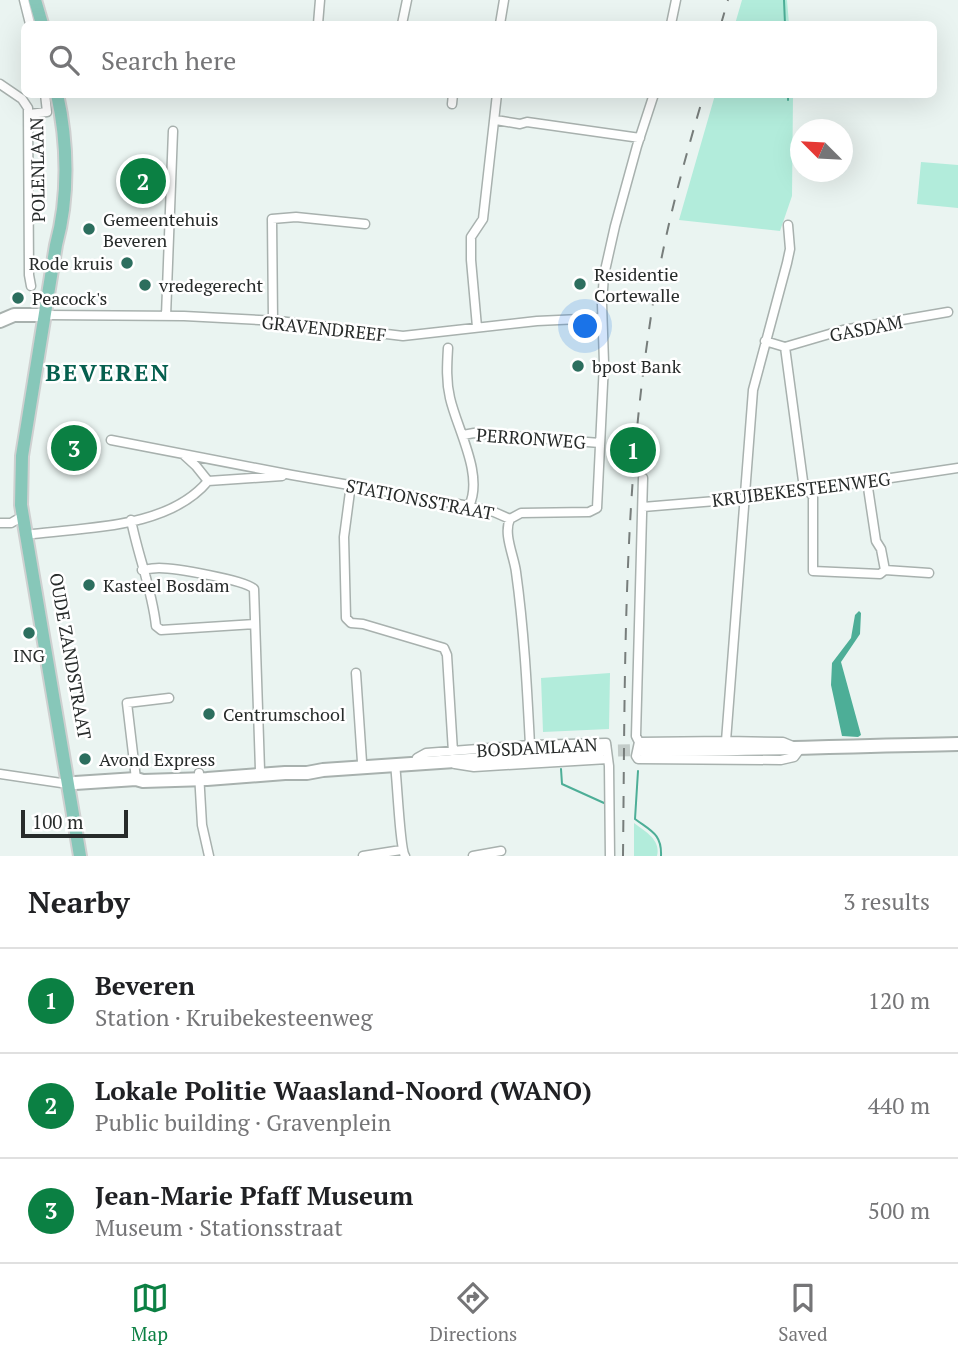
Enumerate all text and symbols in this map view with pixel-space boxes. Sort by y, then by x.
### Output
search box [21,21,937,98]
icon: search [45,41,83,79]
text: Search here [101,43,236,77]
street label: POLENLAAN [24,117,50,223]
north arrow [790,119,853,182]
pin: 2 [120,155,166,207]
place label: Gemeentehuis Beveren [103,207,219,252]
marker: Gemeentehuis Beveren [81,221,97,237]
place label: Rode kruis [29,251,113,275]
marker: Rode kruis [119,255,135,271]
place label: Residentie Cortewalle [594,262,680,307]
place label: vredegerecht [158,273,264,297]
marker: Residentie Cortewalle [572,276,588,292]
marker: vredegerecht [137,277,153,293]
place label: Peacock's [32,286,107,310]
marker: Peacock's [10,290,26,306]
your location [568,309,602,343]
street label: GASDAM [827,309,905,347]
street label: GRAVENDREEF [260,310,388,346]
place label: bpost Bank [592,354,682,378]
district label: BEVEREN [45,356,171,388]
marker: bpost Bank [570,358,586,374]
pin: 3 [51,422,97,474]
street label: PERRONWEG [475,422,587,454]
pin: 1 [610,424,656,476]
street label: KRUIBEKESTEENWEG [710,466,892,512]
street label: STATIONSSTRAAT [344,473,496,525]
street label: OUDE ZANDSTRAAT [45,571,97,741]
place label: Kasteel Bosdam [103,573,230,597]
marker: Kasteel Bosdam [81,577,97,593]
marker: ING [21,625,37,641]
place label: ING [13,643,46,667]
place label: Centrumschool [223,702,345,726]
marker: Centrumschool [201,706,217,722]
street label: BOSDAMLAAN [476,732,598,762]
place label: Avond Express [99,747,215,771]
marker: Avond Express [77,751,93,767]
scale bar [21,807,128,839]
text: 100 m [32,809,83,834]
text: Nearby [28,882,130,922]
text: 3 results [843,886,930,917]
text: Beveren [95,968,195,1002]
text: 1 [45,985,58,1016]
text: 120 m [868,985,930,1016]
text: Station · Kruibekesteenweg [95,1002,373,1033]
text: Lokale Politie Waasland-Noord (WANO) [95,1073,592,1107]
text: 2 [45,1090,58,1121]
text: 440 m [868,1090,930,1121]
text: Public building · Gravenplein [95,1107,391,1138]
text: Jean-Marie Pfaff Museum [95,1178,413,1212]
text: 3 [45,1195,58,1226]
text: 500 m [868,1195,930,1226]
text: Museum · Stationsstraat [95,1212,343,1243]
tab: Map [131,1279,169,1346]
tab: Directions [430,1279,517,1346]
tab: Saved [778,1279,827,1346]

